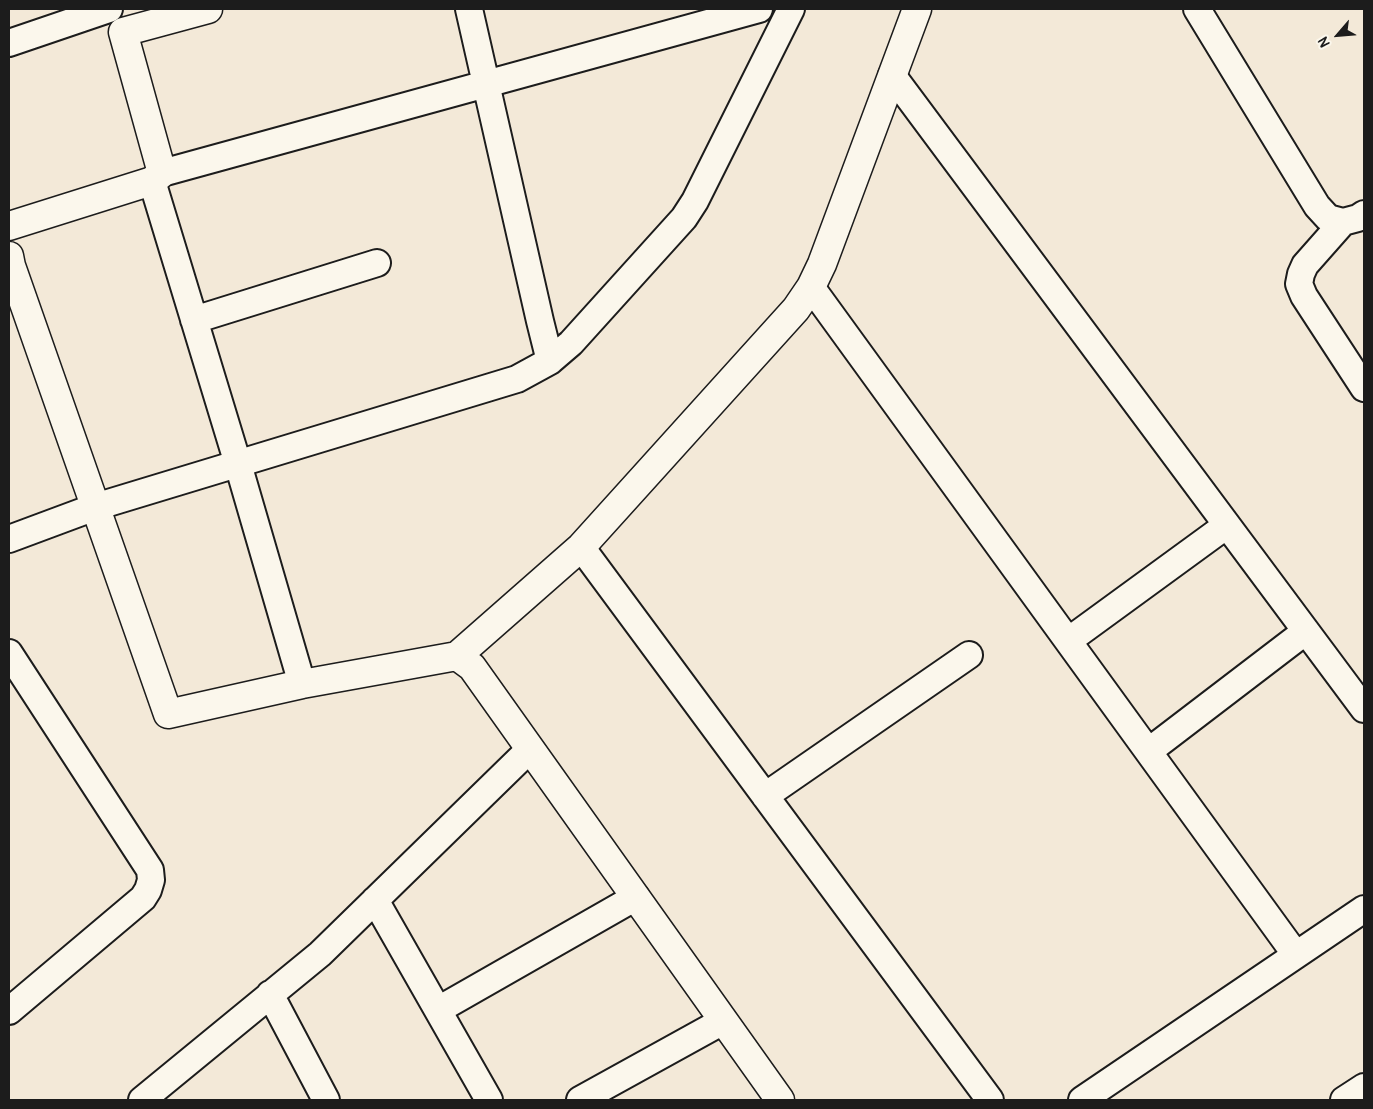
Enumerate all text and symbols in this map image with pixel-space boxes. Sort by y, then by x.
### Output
north arrow [1313,10,1363,60]
text: N [1314,34,1334,50]

